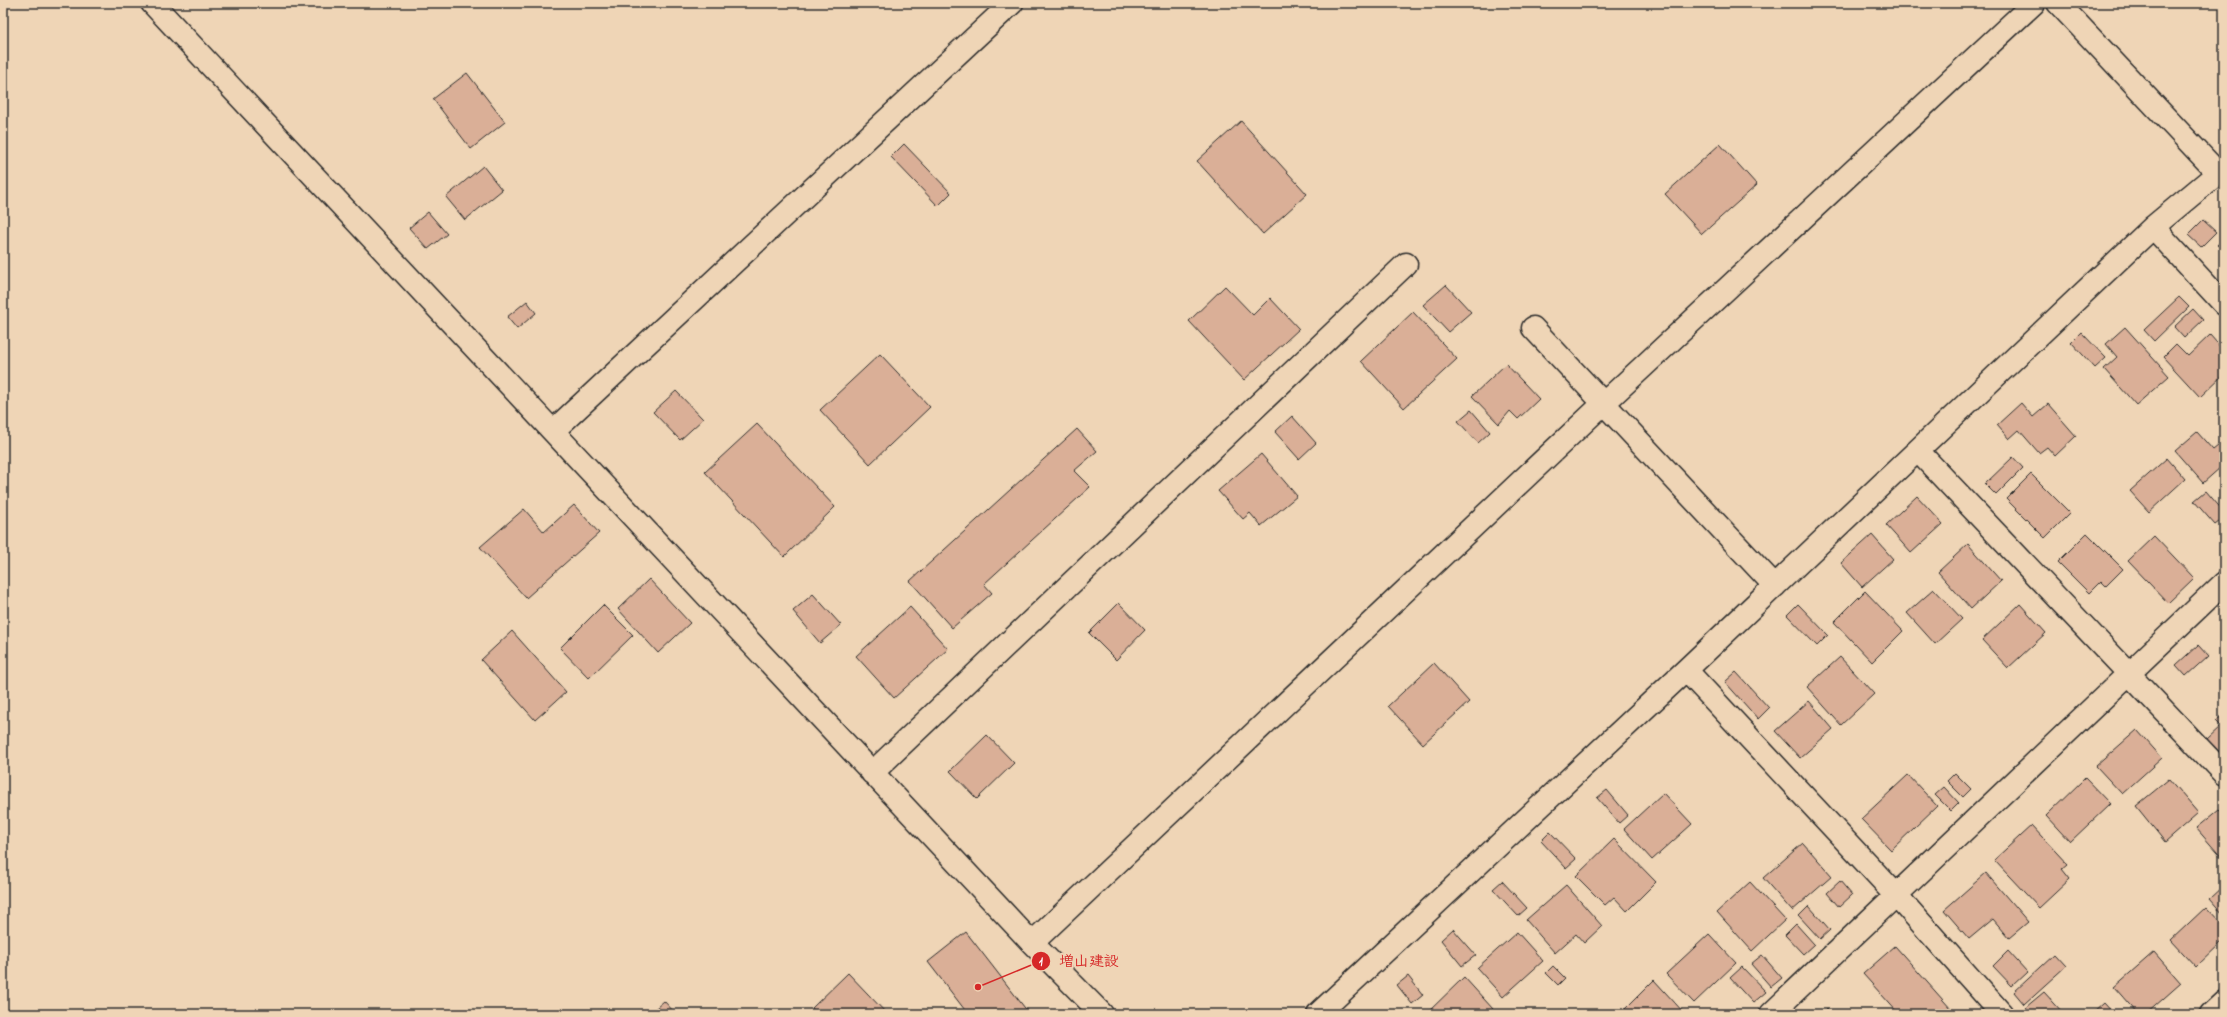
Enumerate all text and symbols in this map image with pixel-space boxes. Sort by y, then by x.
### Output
callout: 増山建設 [1031,948,1127,975]
text: 増山建設 [1059,951,1119,973]
text: 1 [1039,953,1043,971]

